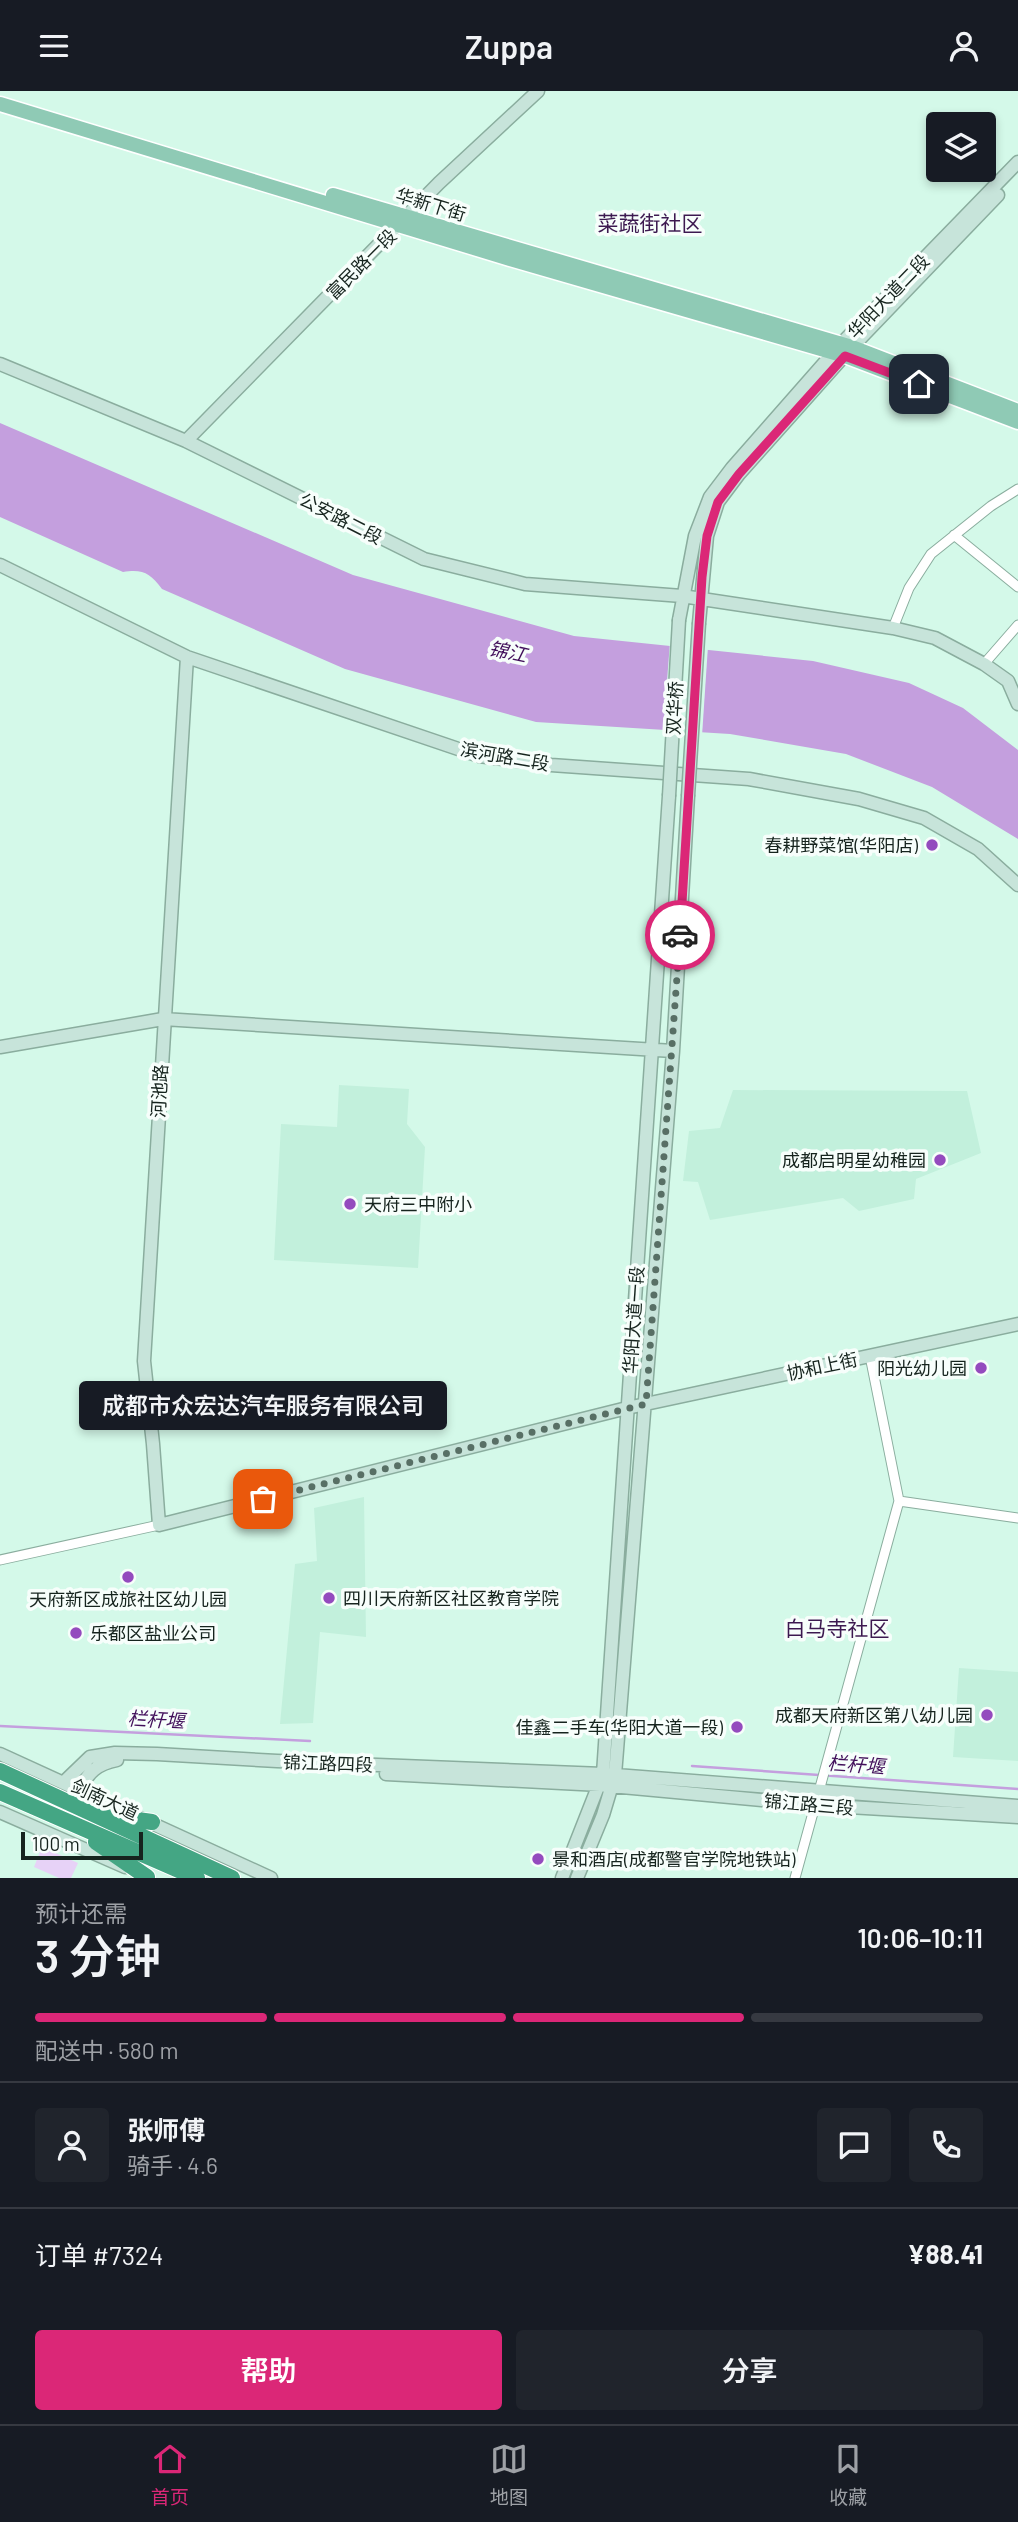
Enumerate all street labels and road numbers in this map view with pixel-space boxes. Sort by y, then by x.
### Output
street label: 华新下街 [393,183,469,225]
street label: 富民路一段 [321,224,401,304]
street label: 华阳大道二段 [843,250,933,342]
street label: 公安路二段 [296,488,386,548]
street label: 双华桥 [662,680,686,736]
street label: 滨河路二段 [459,737,551,775]
street label: 河池路 [147,1063,171,1119]
street label: 华阳大道一段 [618,1265,648,1375]
street label: 协和上街 [784,1348,860,1384]
street label: 锦江路四段 [283,1750,373,1776]
street label: 剑南大道 [68,1774,142,1824]
street label: 锦江路三段 [763,1789,855,1819]

